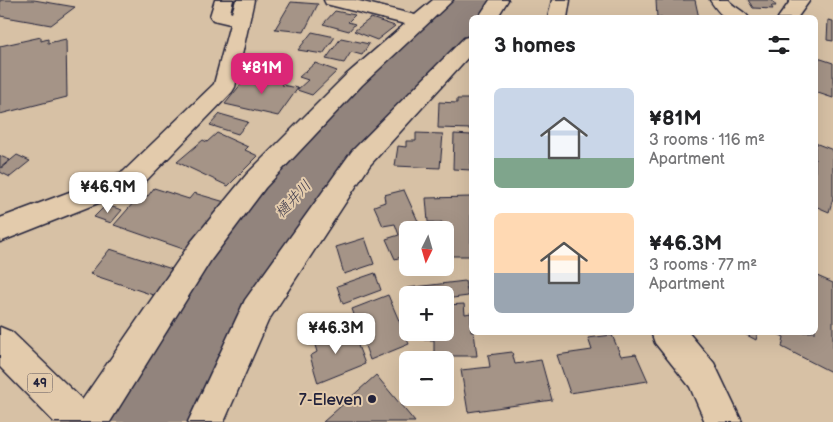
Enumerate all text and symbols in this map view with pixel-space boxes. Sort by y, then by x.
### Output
icon: filters [765,31,793,59]
text: 3 homes [494,33,576,58]
pin: ¥81M [232,52,292,95]
text: ¥81M [242,59,282,78]
text: ¥81M [649,106,701,131]
icon: home [534,108,594,168]
text: 3 rooms · 116 m² [649,131,765,150]
text: Apartment [649,150,725,169]
pin: ¥46.9M [67,172,149,214]
water label: 樋井川 [271,176,316,222]
text: ¥46.9M [80,178,136,197]
north arrow [399,221,454,276]
map controls [399,221,454,406]
text: ¥46.3M [649,231,722,256]
icon: home [534,233,594,293]
text: 3 rooms · 77 m² [649,256,757,275]
text: Apartment [649,275,725,294]
button: + [399,286,454,341]
pin: ¥46.3M [295,312,377,355]
text: ¥46.3M [308,319,364,338]
button: − [399,351,454,406]
road number: 49 [28,373,52,392]
place label: 7-Eleven [299,391,362,410]
marker: 7-Eleven [366,393,378,405]

